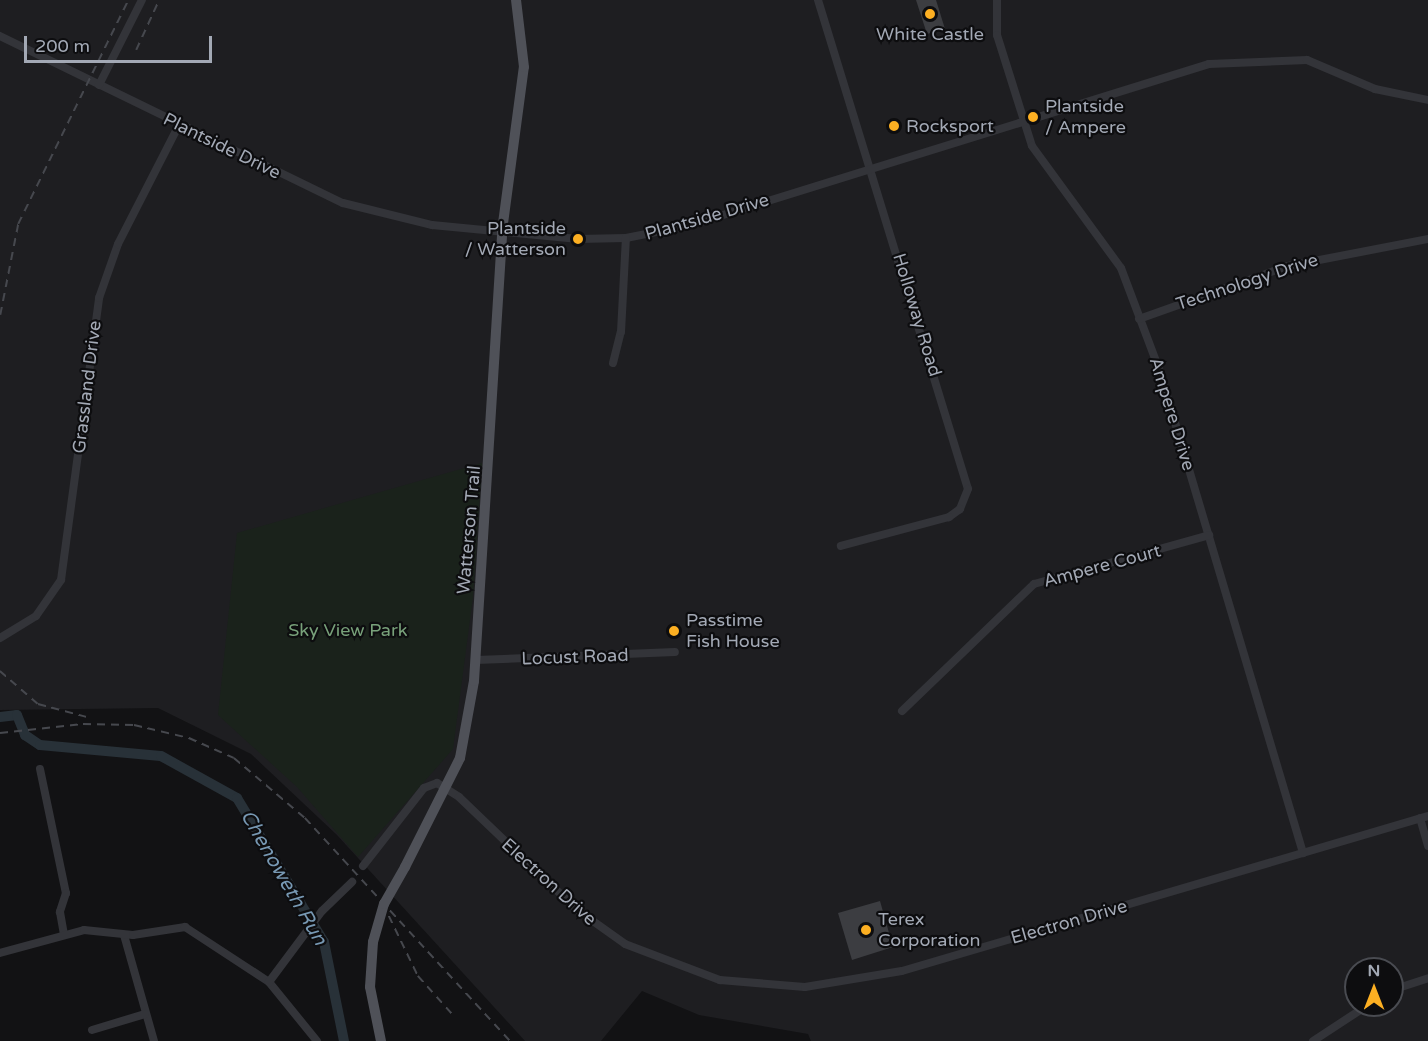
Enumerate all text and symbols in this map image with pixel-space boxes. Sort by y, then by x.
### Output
marker: White Castle [923,7,937,21]
place label: White Castle [876,23,984,45]
scale bar [27,24,214,62]
text: 200 m [35,35,90,57]
place label: Plantside / Ampere [1045,96,1126,138]
street label: Plantside Drive [160,108,284,184]
marker: Plantside / Ampere [1026,110,1040,124]
place label: Rocksport [906,115,994,137]
marker: Rocksport [887,119,901,133]
street label: Plantside Drive [643,189,771,245]
place label: Plantside / Watterson [465,218,566,260]
marker: Plantside / Watterson [571,232,585,246]
street label: Technology Drive [1173,249,1321,315]
street label: Holloway Road [888,251,946,379]
street label: Grassland Drive [68,319,106,455]
street label: Ampere Drive [1145,355,1199,473]
street label: Watterson Trail [453,465,485,595]
street label: Ampere Court [1041,540,1163,592]
place label: Passtime Fish House [686,610,780,652]
park label: Sky View Park [288,619,408,641]
marker: Passtime Fish House [667,624,681,638]
street label: Locust Road [521,644,629,670]
water label: Chenoweth Run [235,806,331,950]
street label: Electron Drive [497,834,601,930]
street label: Electron Drive [1008,895,1130,949]
place label: Terex Corporation [878,909,980,952]
marker: Terex Corporation [859,923,873,937]
north arrow [1344,957,1404,1017]
text: N [1368,961,1380,981]

